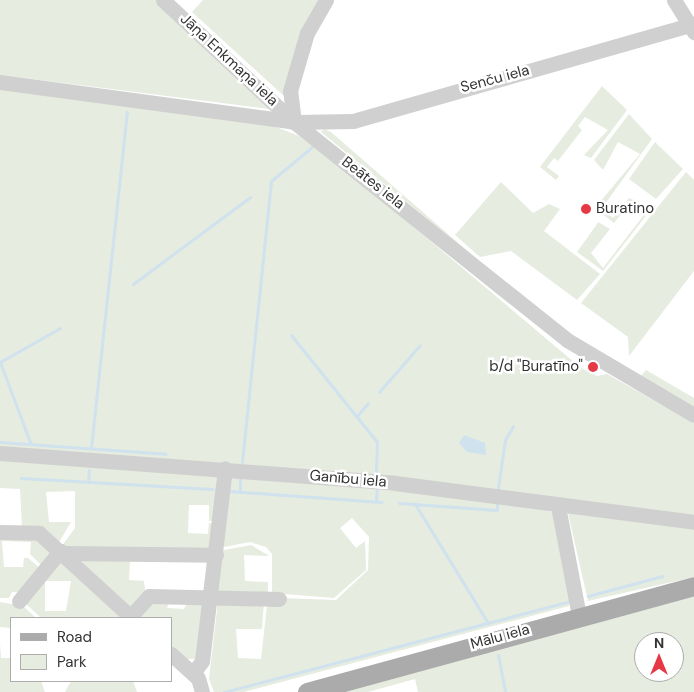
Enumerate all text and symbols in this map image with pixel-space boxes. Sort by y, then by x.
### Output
street label: Jāņa Enkmaņa iela [176,10,282,110]
street label: Senču iela [459,61,531,97]
street label: Beātes iela [338,153,408,213]
place label: Buratino [596,200,654,218]
marker: Buratino [580,203,592,215]
place label: b/d "Buratīno" [489,358,583,376]
marker: b/d "Buratīno" [587,361,599,373]
street label: Ganību iela [309,467,387,491]
legend [10,617,172,682]
street label: Mālu iela [469,620,531,654]
text: Road [57,627,92,647]
north arrow [634,632,684,682]
text: N [654,634,664,652]
text: Park [57,652,87,672]

